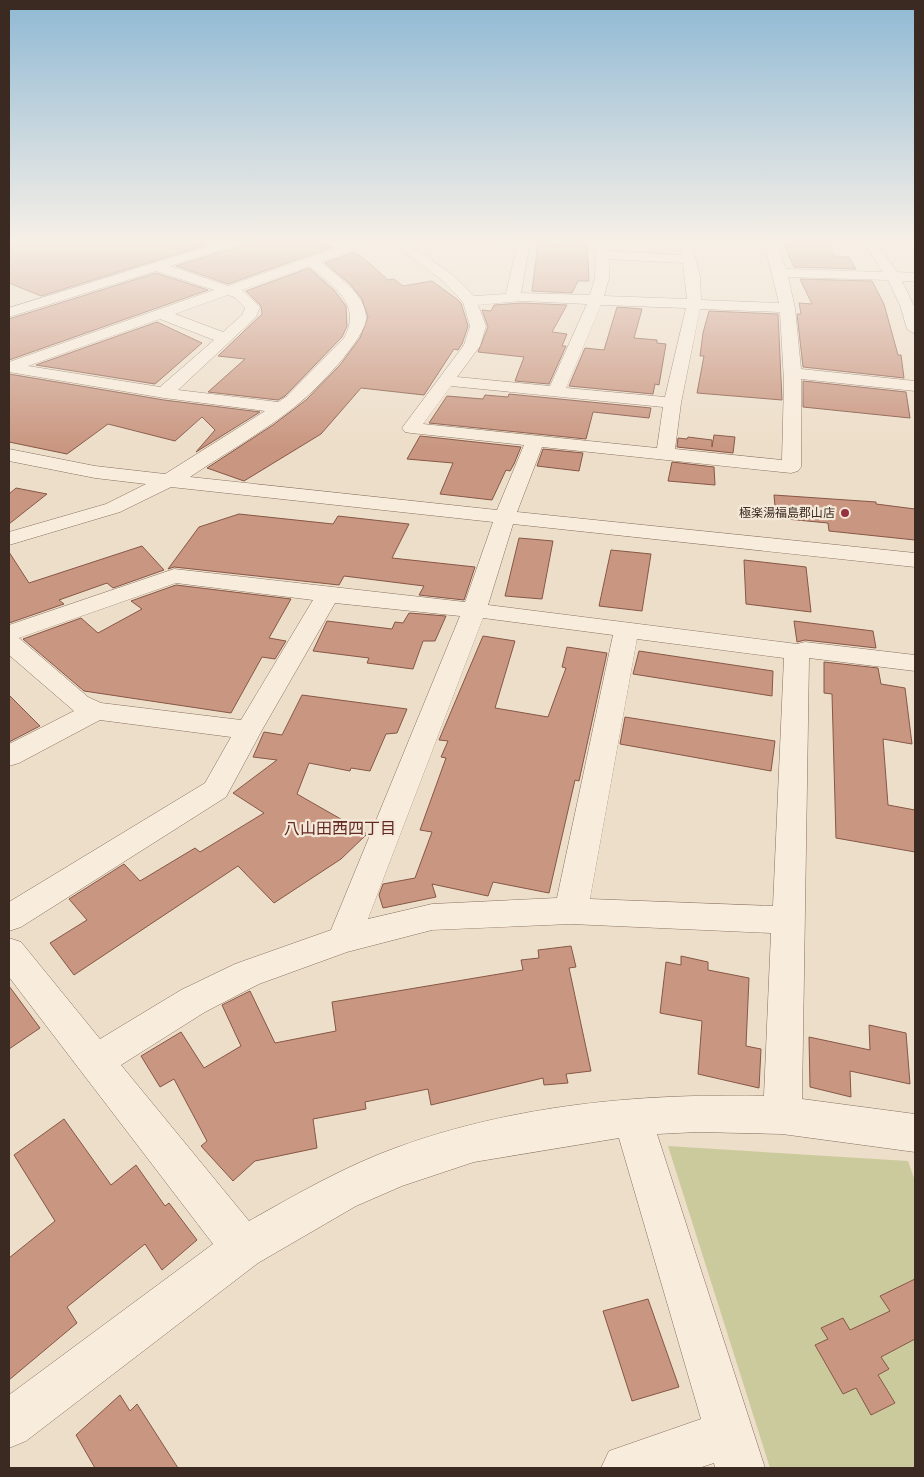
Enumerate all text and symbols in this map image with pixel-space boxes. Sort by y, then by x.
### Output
place label: 極楽湯福島郡山店 [739,503,835,520]
marker: 極楽湯福島郡山店 [839,507,851,519]
district label: 八山田西四丁目 [284,815,396,839]

